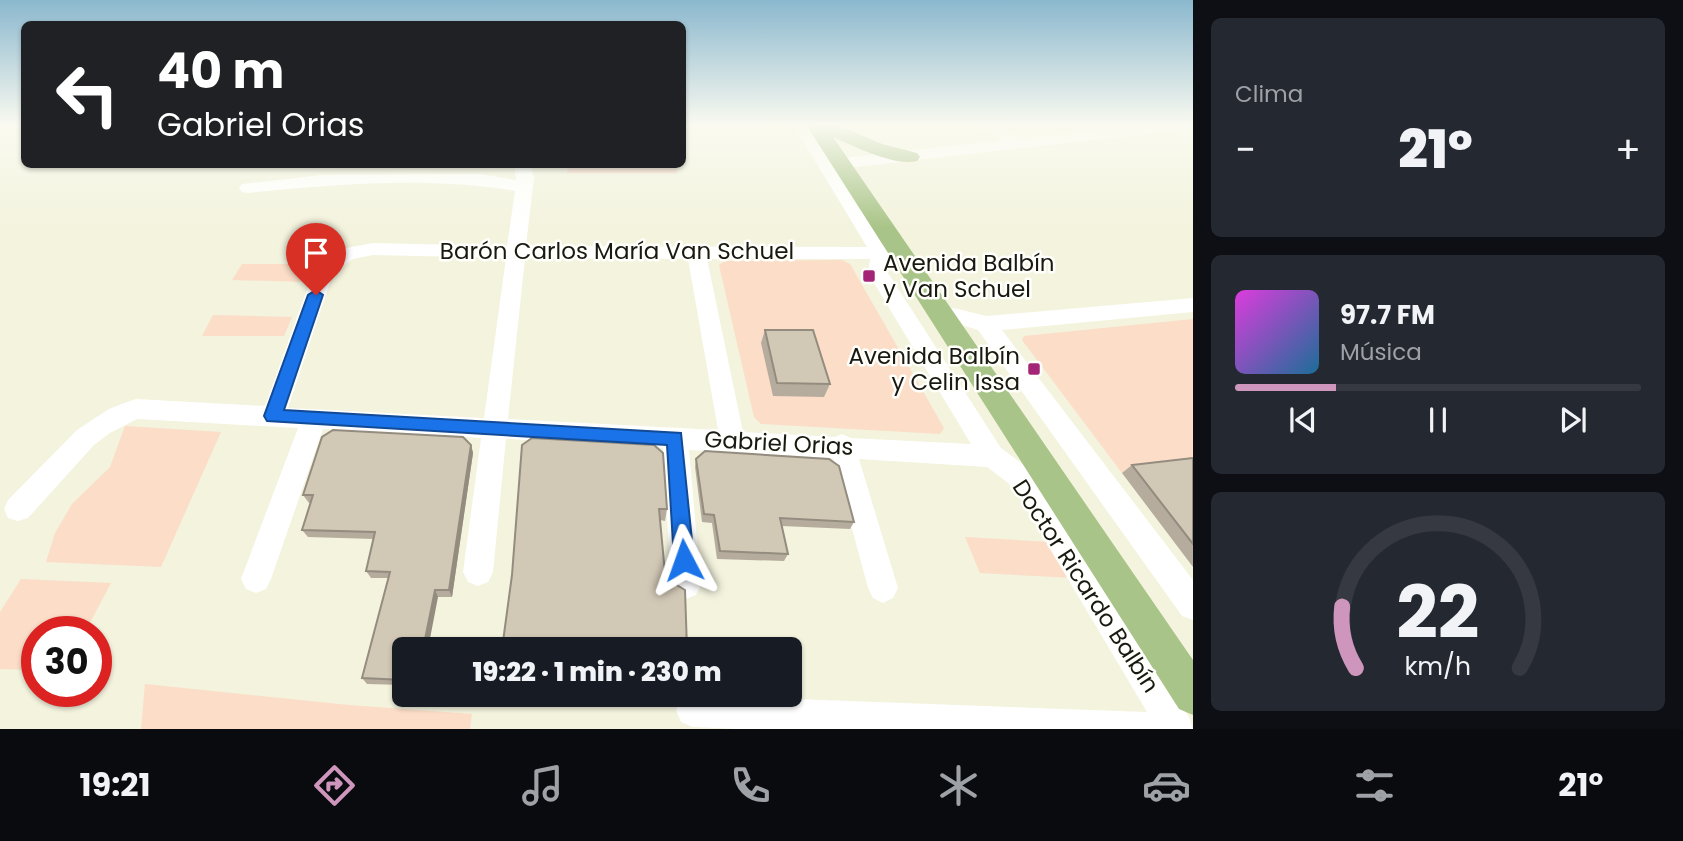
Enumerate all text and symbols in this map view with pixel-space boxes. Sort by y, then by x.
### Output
text: 40 m [157,37,284,105]
icon: left [42,49,133,140]
text: Clima [1235,78,1303,110]
text: Gabriel Orias [157,102,365,147]
text: 21° [1398,113,1473,186]
text: − [1235,123,1256,176]
text: + [1615,123,1641,176]
pin [286,223,346,295]
icon: arrive [297,234,335,272]
street label: Barón Carlos María Van Schuel [440,235,794,267]
place label: Avenida Balbín y Van Schuel [883,247,1055,305]
marker: Avenida Balbín y Van Schuel [861,268,877,284]
text: 97.7 FM [1340,297,1435,333]
text: Música [1340,336,1422,368]
place label: Avenida Balbín y Celin Issa [848,340,1020,398]
marker: Avenida Balbín y Celin Issa [1026,361,1042,377]
icon: previous [1284,401,1322,439]
icon: pause [1419,401,1457,439]
icon: next [1554,401,1592,439]
street label: Gabriel Orias [704,423,854,463]
street label: Doctor Ricardo Balbín [1005,473,1167,699]
position arrow [647,523,721,597]
text: 22 [1396,562,1480,663]
speed limit sign: 30 [21,616,112,707]
text: km/h [1405,648,1471,683]
text: 19:22 · 1 min · 230 m [472,654,722,690]
icon: directions [310,761,359,810]
icon: music [518,761,567,810]
icon: phone [726,761,775,810]
icon: climate [934,761,983,810]
icon: car [1142,761,1191,810]
icon: filters [1350,761,1399,810]
text: 19:21 [80,762,151,807]
text: 21° [1558,762,1603,807]

